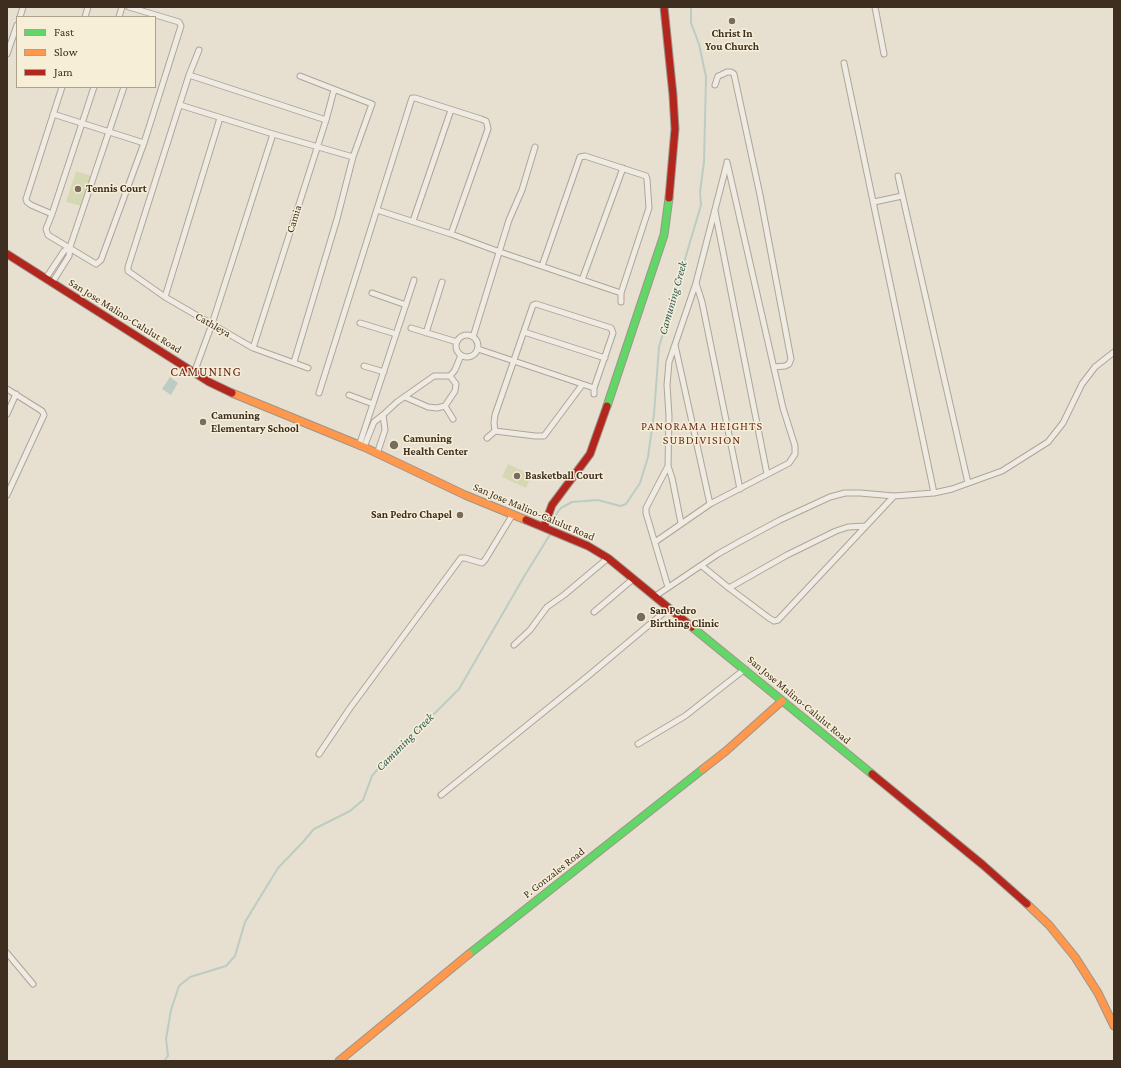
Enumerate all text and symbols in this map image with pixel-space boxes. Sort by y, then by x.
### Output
legend [16,16,156,88]
marker: Christ In You Church [727,16,737,26]
text: Fast [54,25,74,39]
place label: Christ In You Church [705,27,759,53]
text: Slow [54,45,78,59]
text: Jam [54,65,73,79]
place label: Tennis Court [86,182,147,196]
marker: Tennis Court [73,184,83,194]
street label: Camia [284,204,304,234]
water label: Camuning Creek [656,260,690,336]
street label: San Jose Malino-Calulut Road [66,276,184,356]
street label: Cathleya [193,310,233,340]
district label: CAMUNING [170,364,242,380]
place label: Camuning Elementary School [211,409,299,435]
marker: Camuning Elementary School [198,417,208,427]
district label: PANORAMA HEIGHTS SUBDIVISION [641,419,763,447]
place label: Camuning Health Center [403,432,468,458]
marker: Camuning Health Center [388,439,400,451]
place label: Basketball Court [525,469,603,483]
marker: Basketball Court [512,471,522,481]
street label: San Jose Malino-Calulut Road [471,480,597,544]
place label: San Pedro Chapel [371,508,452,522]
marker: San Pedro Chapel [455,510,465,520]
place label: San Pedro Birthing Clinic [650,604,719,630]
marker: San Pedro Birthing Clinic [635,611,647,623]
street label: San Jose Malino-Calulut Road [745,653,853,747]
water label: Camuning Creek [373,710,437,774]
street label: P. Gonzales Road [521,845,587,901]

